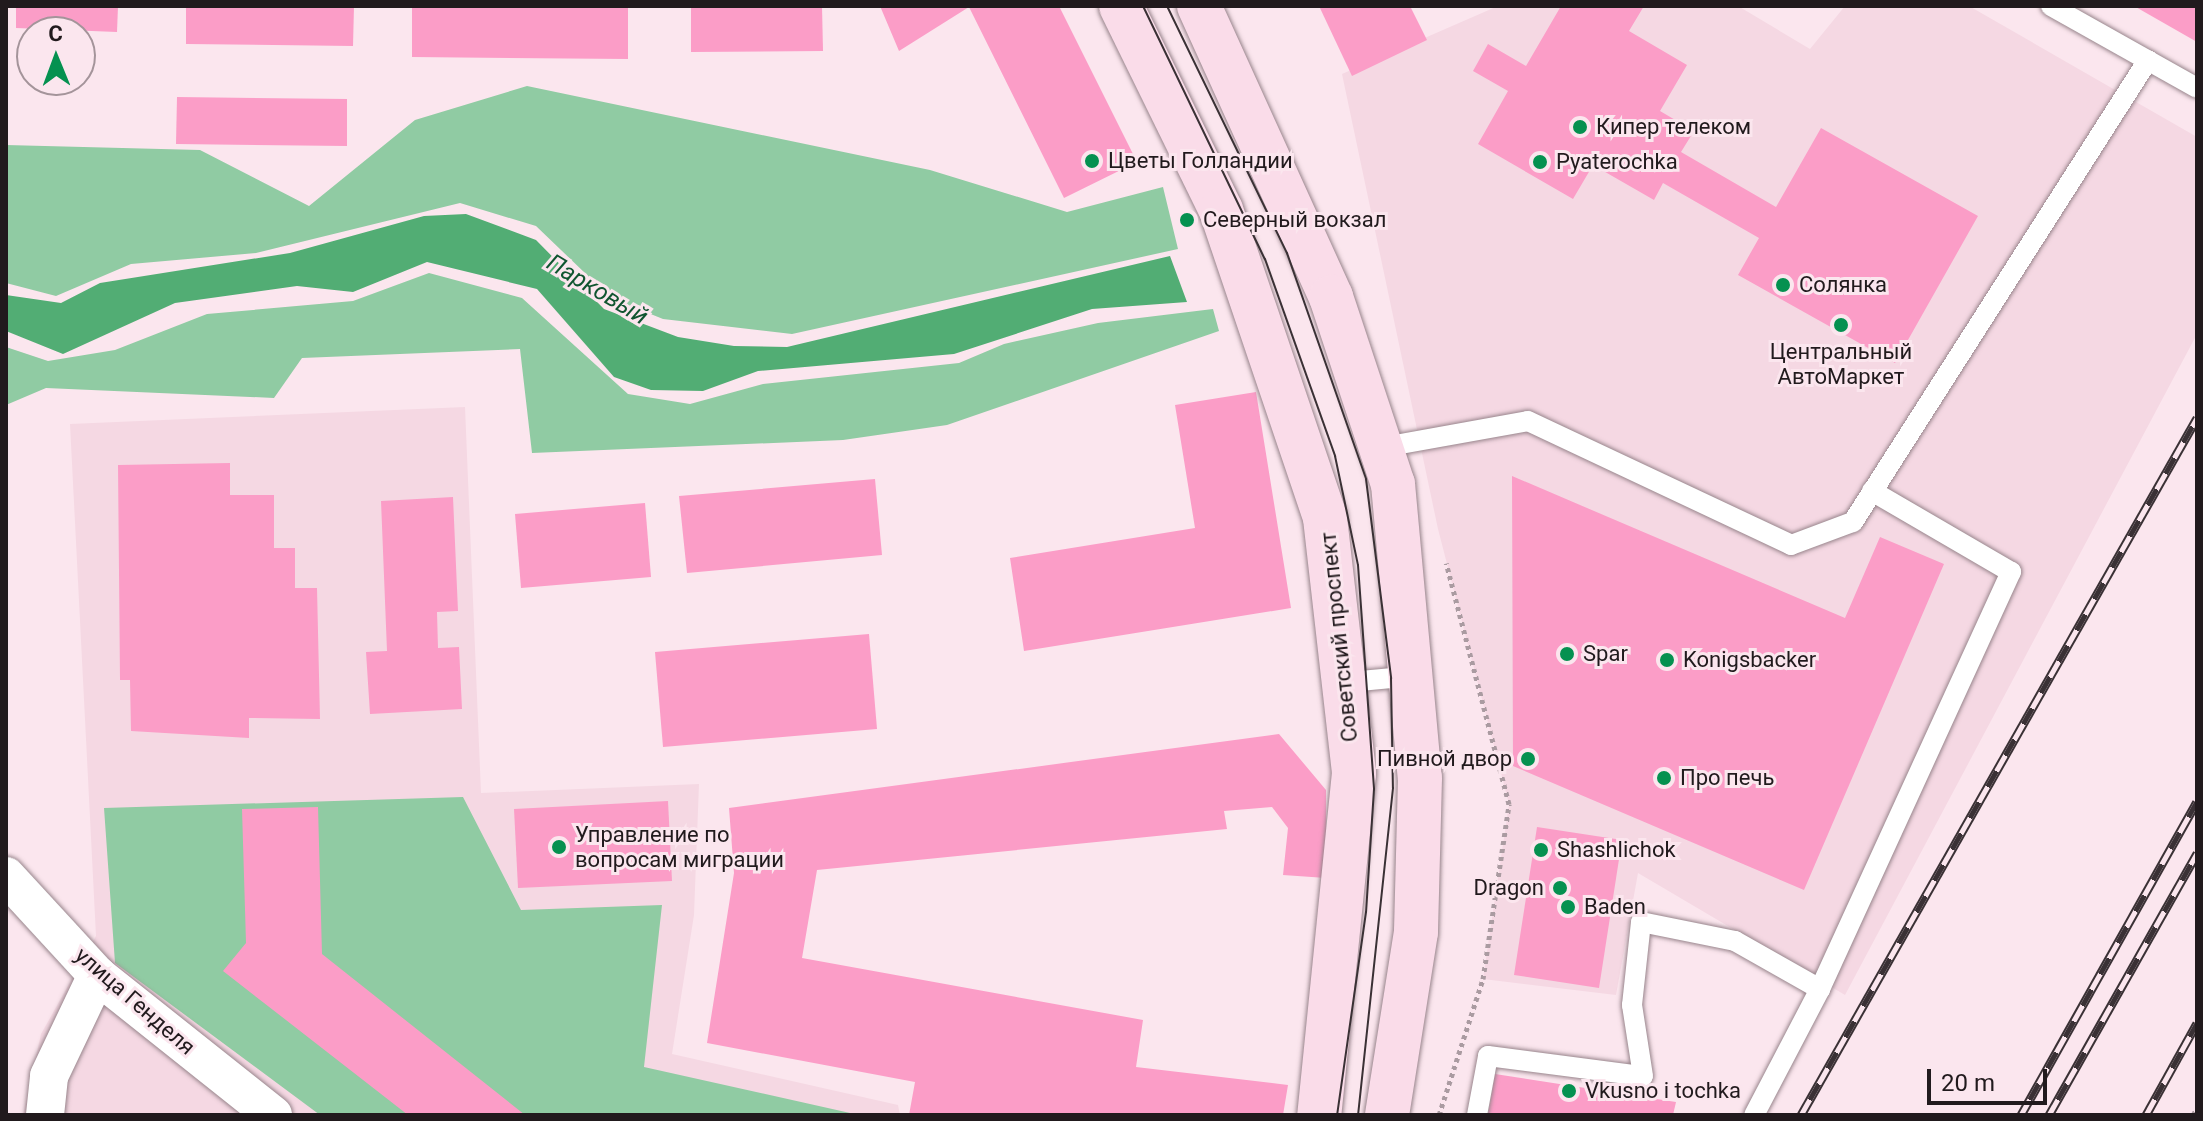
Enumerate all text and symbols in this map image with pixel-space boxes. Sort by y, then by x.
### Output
north arrow [16,16,96,96]
text: С [48,21,63,46]
place label: Кипер телеком [1596,114,1751,140]
marker: Кипер телеком [1571,118,1589,136]
place label: Цветы Голландии [1108,148,1293,174]
place label: Pyaterochka [1556,149,1678,175]
marker: Цветы Голландии [1083,152,1101,170]
marker: Pyaterochka [1531,153,1549,171]
place label: Северный вокзал [1203,207,1386,233]
marker: Северный вокзал [1178,211,1196,229]
water label: Парковый [541,249,653,331]
place label: Солянка [1799,272,1887,298]
marker: Солянка [1774,276,1792,294]
marker: Центральный АвтоМаркет [1832,316,1850,334]
place label: Центральный АвтоМаркет [1770,338,1912,390]
street label: Советский проспект [1315,531,1363,743]
place label: Spar [1583,641,1628,667]
marker: Spar [1558,645,1576,663]
place label: Konigsbacker [1683,647,1816,673]
marker: Konigsbacker [1658,651,1676,669]
place label: Пивной двор [1377,746,1512,772]
marker: Пивной двор [1519,750,1537,768]
place label: Про печь [1680,765,1774,791]
marker: Про печь [1655,769,1673,787]
place label: Управление по вопросам миграции [575,821,784,872]
place label: Shashlichok [1557,837,1676,863]
marker: Управление по вопросам миграции [550,838,568,856]
marker: Shashlichok [1532,841,1550,859]
place label: Dragon [1474,875,1544,901]
marker: Dragon [1551,879,1569,897]
place label: Baden [1584,894,1646,920]
marker: Baden [1559,898,1577,916]
street label: улица Генделя [70,942,200,1060]
scale bar [1931,1053,2051,1103]
text: 20 m [1941,1069,1995,1097]
place label: Vkusno i tochka [1585,1078,1741,1104]
marker: Vkusno i tochka [1560,1082,1578,1100]

